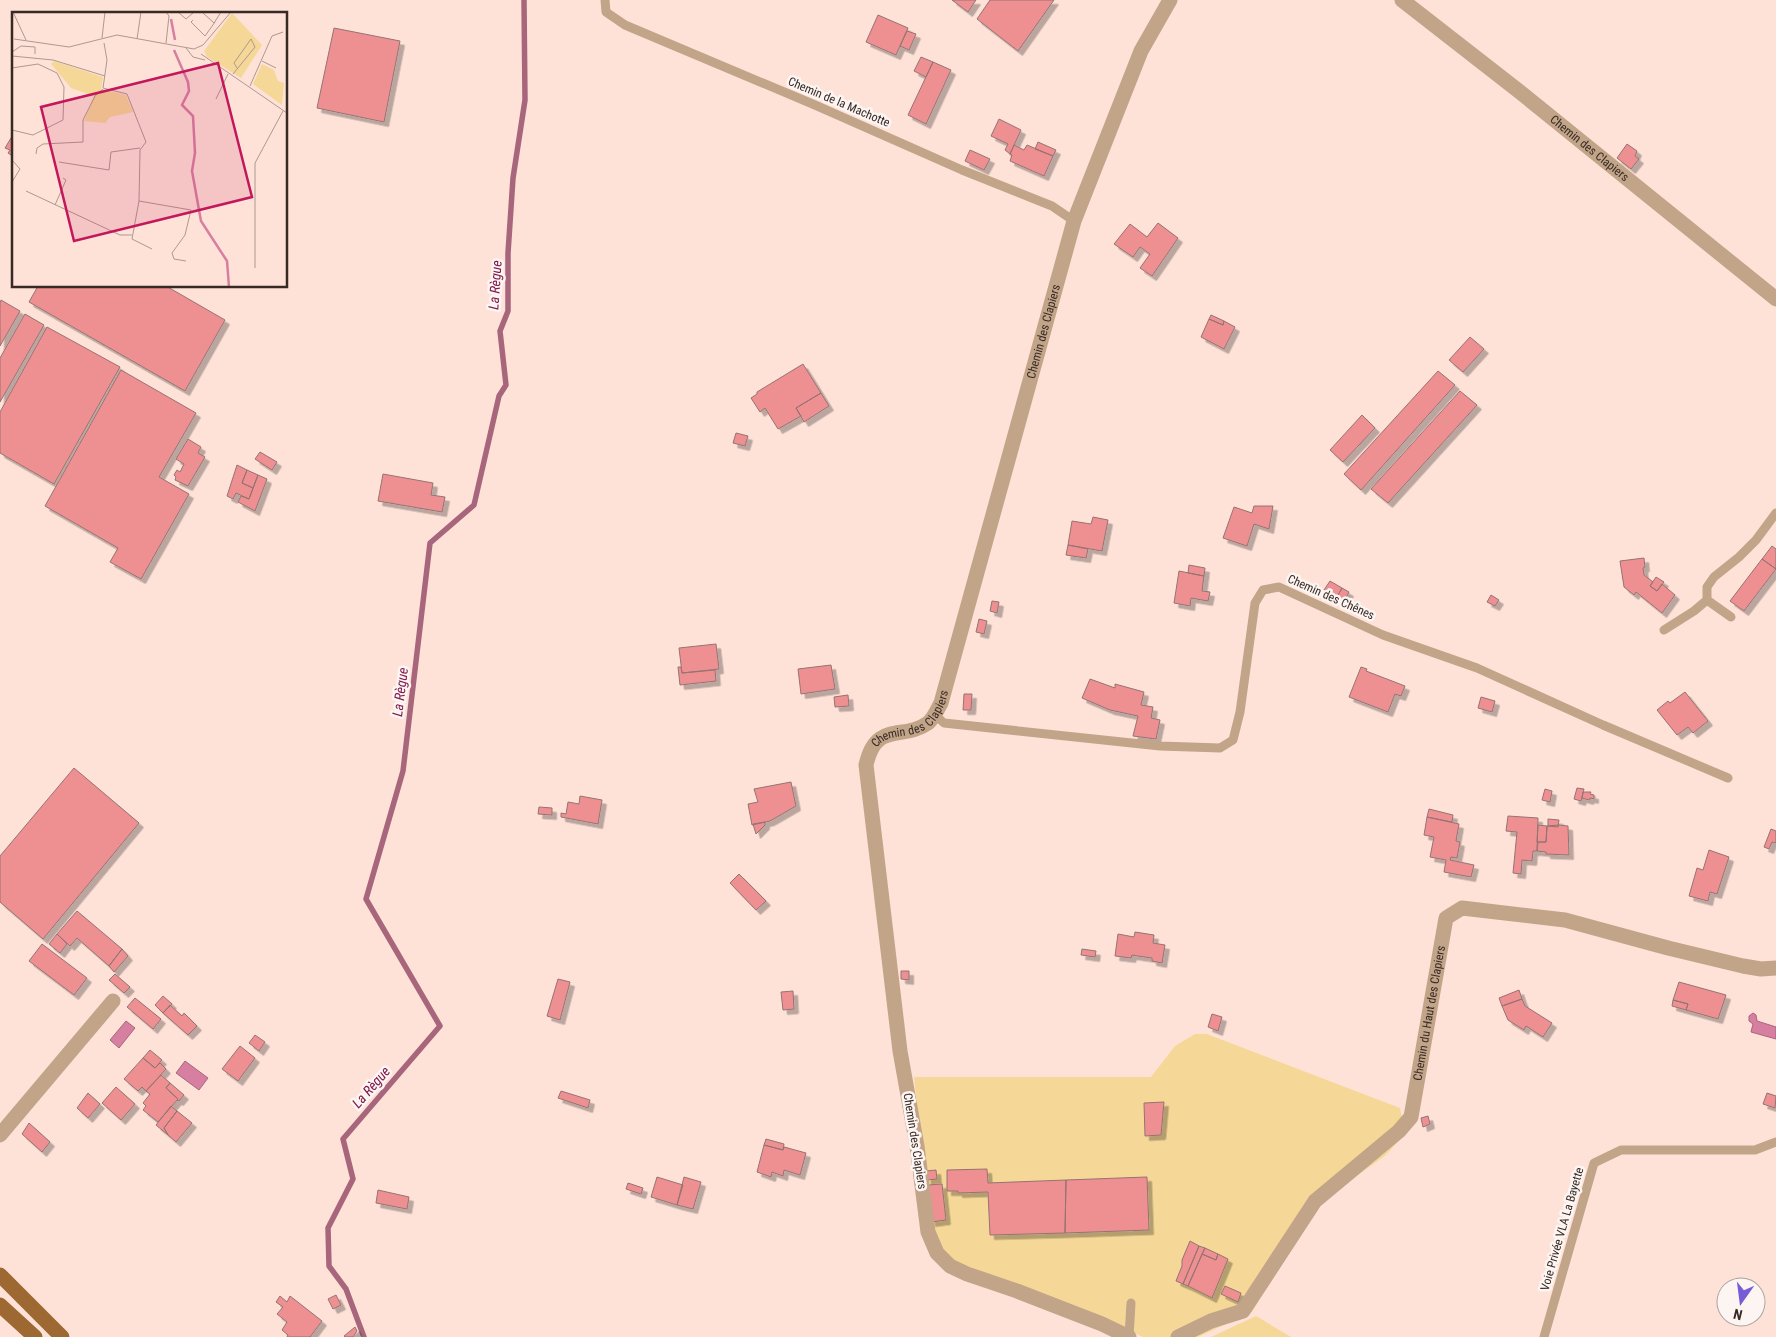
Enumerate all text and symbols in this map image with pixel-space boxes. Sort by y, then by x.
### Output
inset map [12,12,288,288]
street label: Chemin de la Machotte [786,74,892,130]
street label: Chemin des Clapiers [1547,112,1632,184]
water label: La Règue [485,260,505,310]
street label: Chemin des Clapiers [1024,283,1063,380]
street label: Chemin des Chênes [1285,572,1377,622]
water label: La Règue [389,667,411,717]
street label: Chemin des Clapiers [868,689,951,750]
street label: Chemin du Haut des Clapiers [1411,944,1448,1082]
water label: La Règue [349,1063,393,1111]
street label: Chemin des Clapiers [900,1092,930,1190]
street label: Voie Privée VLA La Bayette [1538,1165,1586,1292]
north arrow [1716,1277,1766,1327]
text: N [1732,1306,1744,1323]

